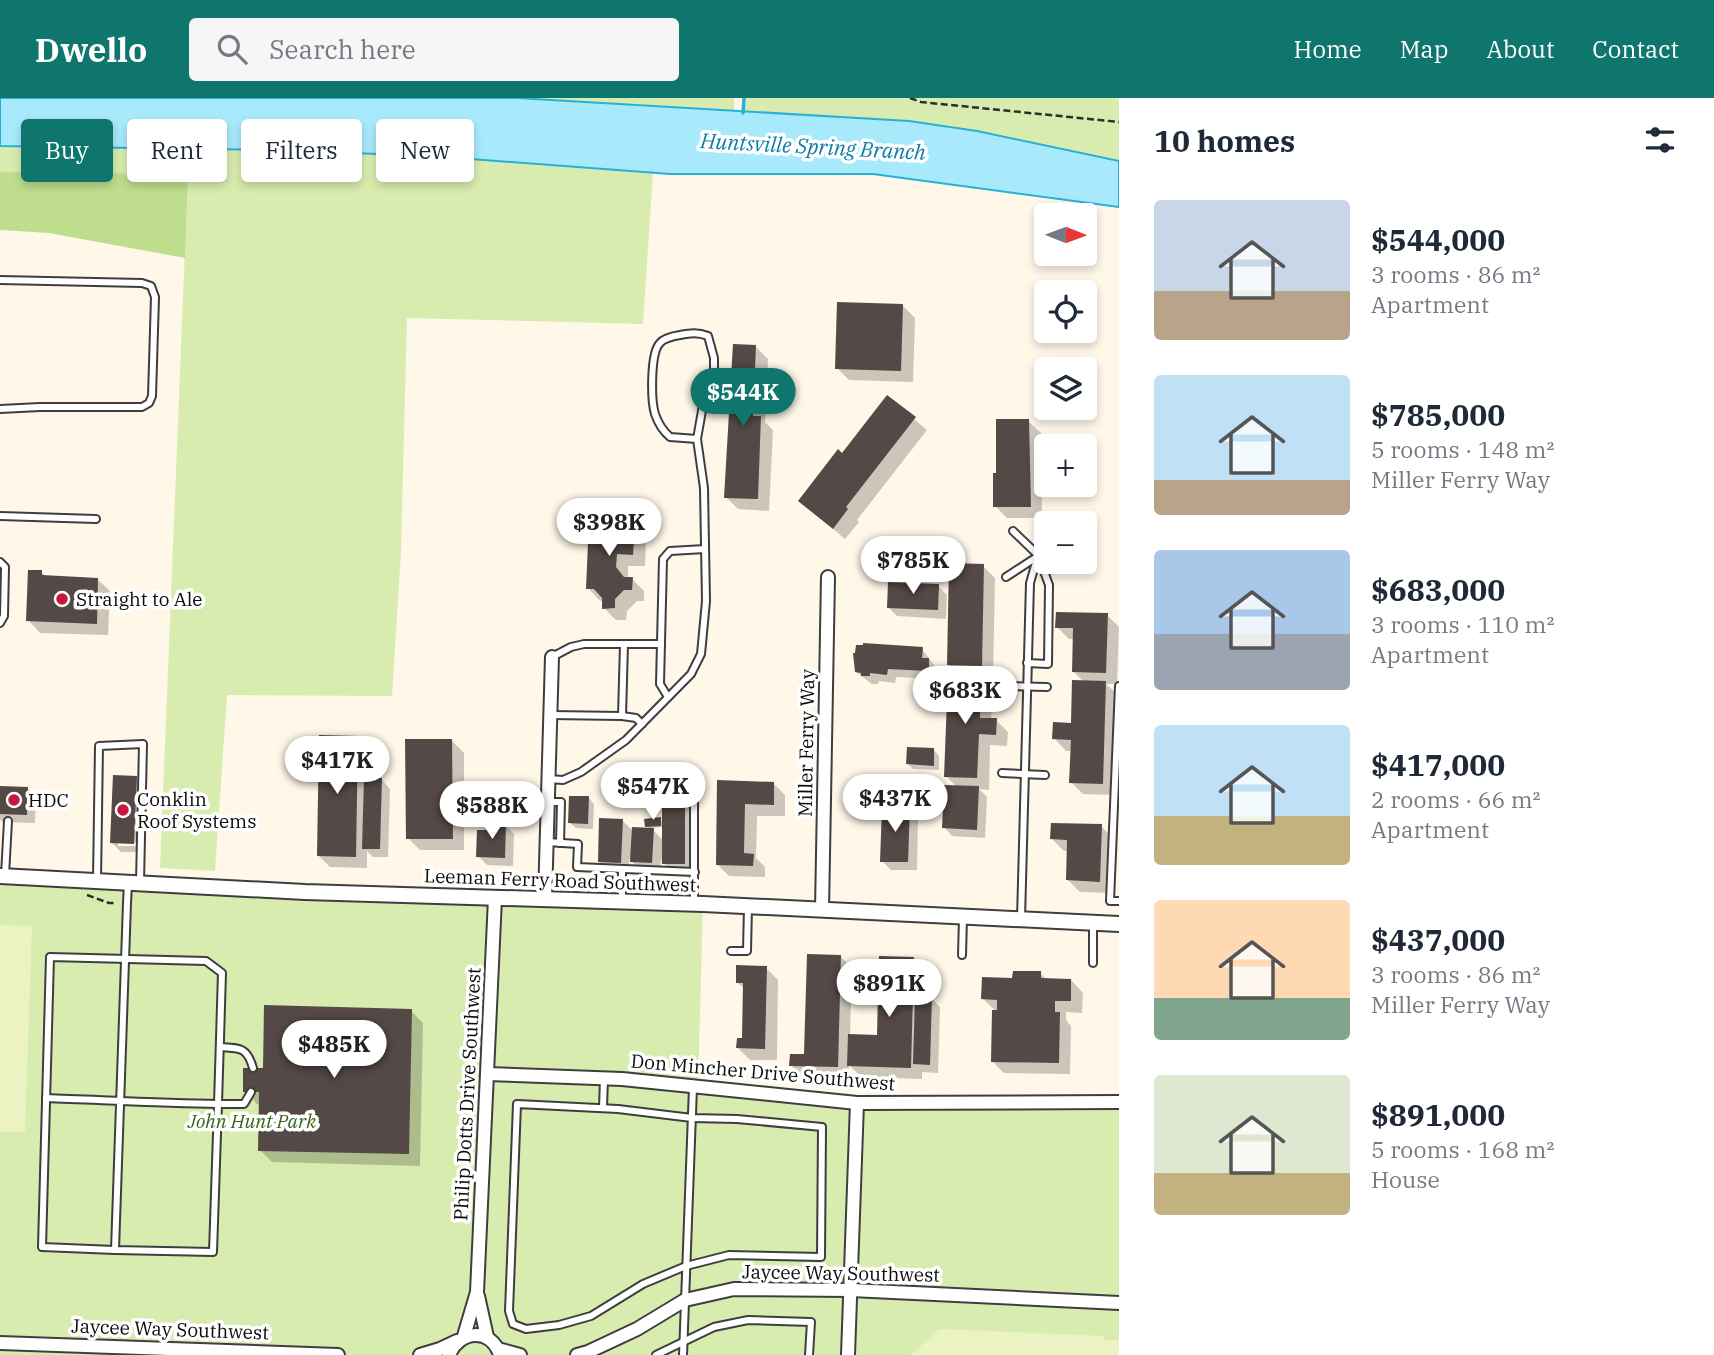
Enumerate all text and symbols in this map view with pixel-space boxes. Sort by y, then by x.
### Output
search box [189,18,679,81]
text: Dwello [35,28,147,71]
icon: search [213,30,251,68]
text: Search here [269,32,416,66]
text: Home [1294,33,1362,65]
text: Map [1400,33,1448,65]
text: About [1486,33,1554,65]
text: Contact [1592,33,1679,65]
chip: Buy [21,119,113,182]
chip: Rent [127,119,227,182]
chip: Filters [241,119,362,182]
chip: New [376,119,474,182]
text: 10 homes [1154,121,1295,160]
icon: filters [1641,121,1679,159]
water label: Huntsville Spring Branch [699,126,927,166]
north arrow [1034,203,1097,266]
map controls [1034,203,1097,574]
text: $544,000 [1371,220,1505,259]
icon: home [1210,228,1294,312]
text: 3 rooms · 86 m² [1371,259,1541,289]
button: locate [1034,280,1097,343]
text: Apartment [1371,289,1489,319]
button: layers [1034,357,1097,420]
pin: $544K [694,368,792,428]
text: $544K [707,376,779,406]
text: $785,000 [1371,395,1505,434]
icon: home [1210,403,1294,487]
button: + [1034,434,1097,497]
text: 5 rooms · 148 m² [1371,434,1554,464]
text: Miller Ferry Way [1371,464,1550,494]
pin: $398K [560,498,658,558]
text: $398K [573,506,645,536]
button: − [1034,511,1097,574]
pin: $785K [864,536,962,596]
text: $785K [877,544,949,574]
text: $683,000 [1371,570,1505,609]
icon: home [1210,578,1294,662]
place label: Straight to Ale [76,587,203,611]
marker: Straight to Ale [54,591,70,607]
text: 3 rooms · 110 m² [1371,609,1554,639]
text: Apartment [1371,639,1489,669]
pin: $683K [916,666,1014,726]
street label: Miller Ferry Way [793,668,819,817]
text: $683K [929,674,1001,704]
pin: $417K [288,736,386,796]
text: $417K [301,744,373,774]
text: $417,000 [1371,745,1505,784]
icon: home [1210,753,1294,837]
pin: $547K [604,762,702,822]
text: $547K [617,770,689,800]
pin: $437K [846,774,944,834]
pin: $588K [443,782,541,841]
text: $437K [859,782,931,812]
text: 2 rooms · 66 m² [1371,784,1541,814]
place label: Conklin Roof Systems [137,787,256,833]
place label: HDC [28,788,69,812]
text: $588K [456,789,528,819]
marker: HDC [6,792,22,808]
marker: Conklin Roof Systems [115,802,131,818]
text: Apartment [1371,814,1489,844]
street label: Leeman Ferry Road Southwest [423,863,697,897]
text: $437,000 [1371,920,1505,959]
icon: home [1210,928,1294,1012]
text: 3 rooms · 86 m² [1371,959,1541,989]
pin: $891K [840,960,938,1019]
street label: Philip Dotts Drive Southwest [448,966,486,1221]
text: $891K [853,967,925,997]
text: Miller Ferry Way [1371,989,1550,1019]
pin: $485K [285,1020,383,1080]
text: $485K [298,1028,370,1058]
street label: Don Mincher Drive Southwest [630,1048,896,1096]
text: $891,000 [1371,1095,1505,1134]
icon: home [1210,1103,1294,1187]
park label: John Hunt Park [187,1109,317,1133]
text: 5 rooms · 168 m² [1371,1134,1554,1164]
text: House [1371,1164,1440,1194]
street label: Jaycee Way Southwest [742,1259,940,1287]
street label: Jaycee Way Southwest [71,1314,270,1344]

